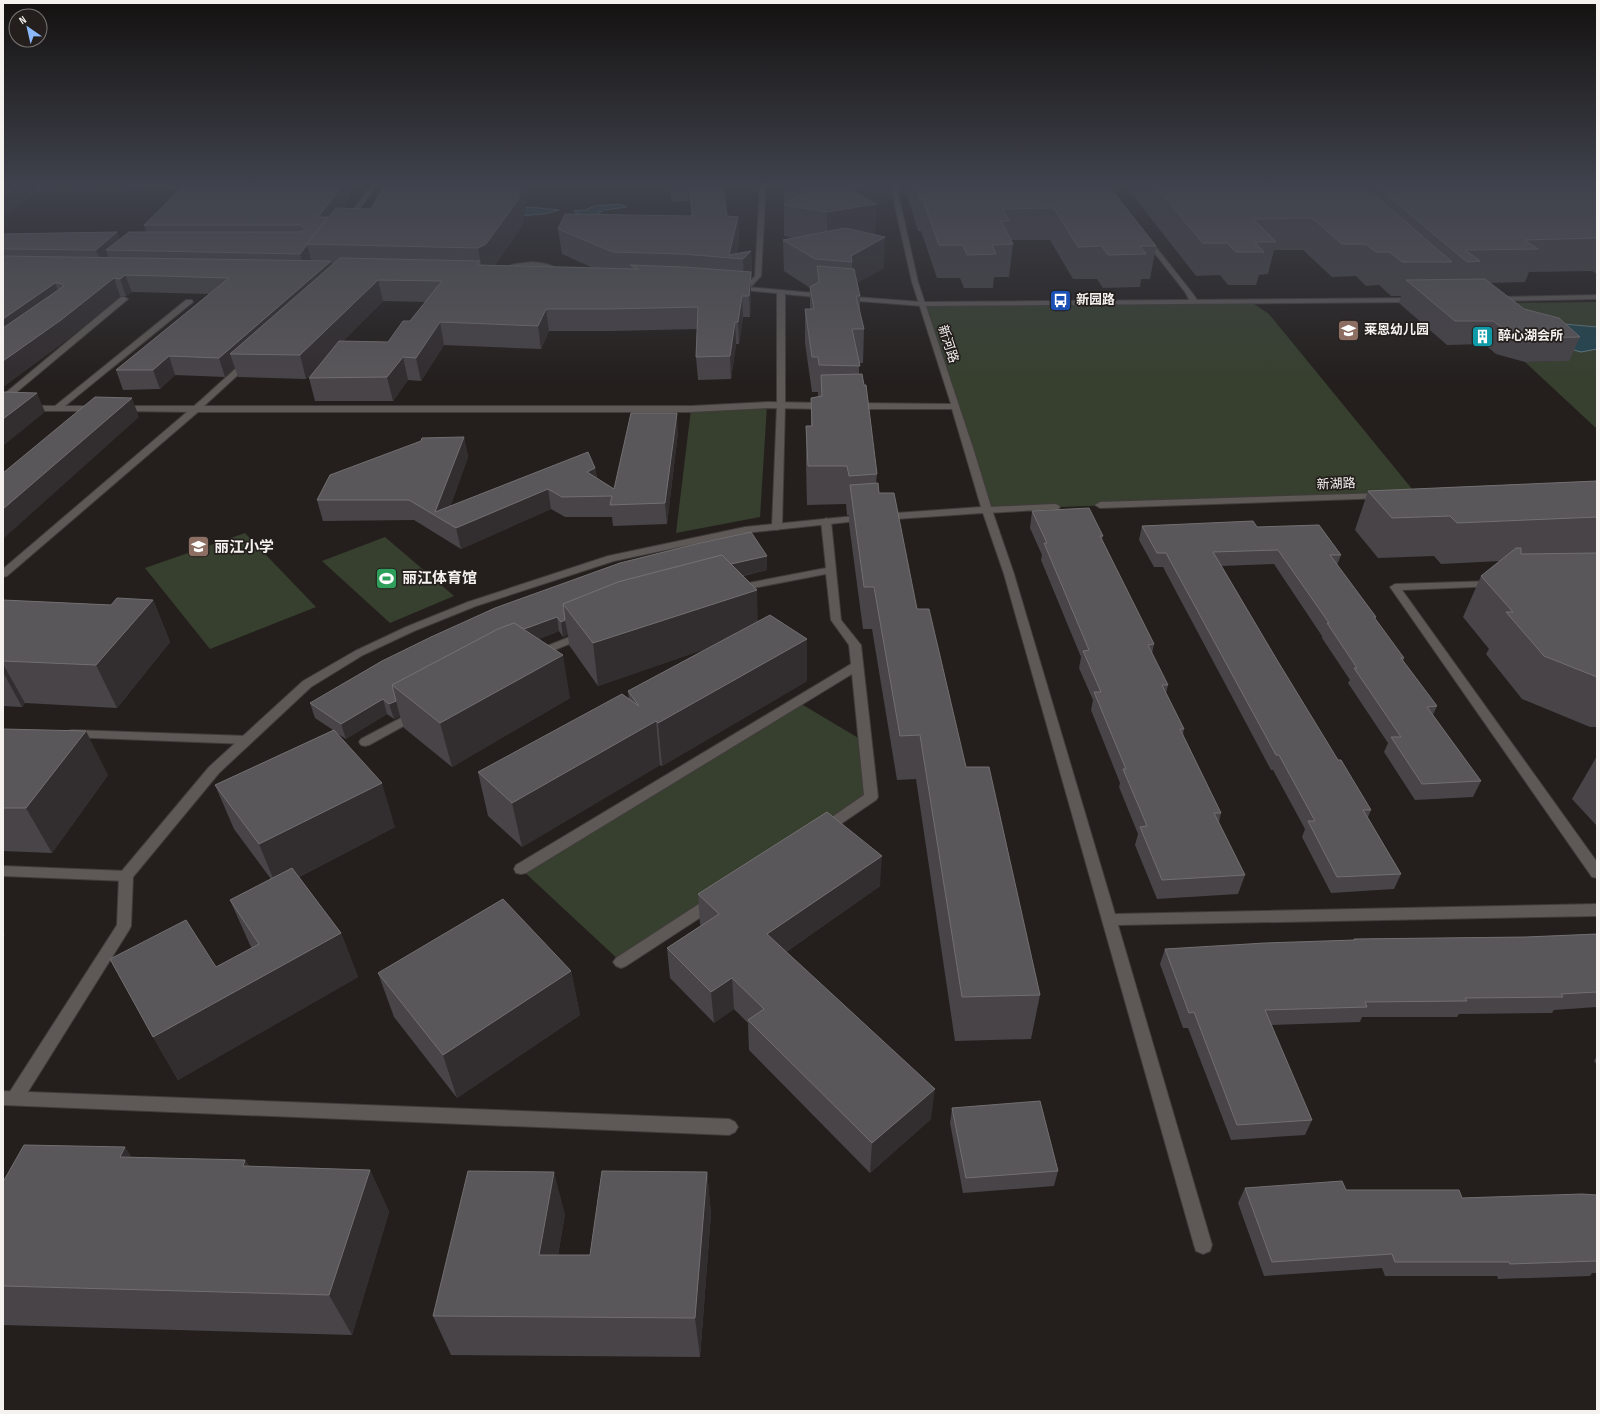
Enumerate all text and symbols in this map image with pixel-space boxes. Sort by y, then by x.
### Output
north arrow [8,8,48,48]
text: N [17,13,29,27]
bus stop icon: 新园路 [1048,287,1074,313]
place label: 新园路 [1076,292,1115,308]
school or university icon: 莱恩幼儿园 [1336,317,1362,343]
place label: 莱恩幼儿园 [1364,322,1429,338]
street label: 新河路 [934,323,962,365]
building icon: 醉心湖会所 [1469,323,1495,349]
place label: 醉心湖会所 [1498,328,1563,344]
street label: 新湖路 [1316,475,1356,493]
school or university icon: 丽江小学 [185,534,211,560]
place label: 丽江小学 [214,538,274,557]
sports icon: 丽江体育馆 [374,565,400,591]
place label: 丽江体育馆 [402,569,477,588]

